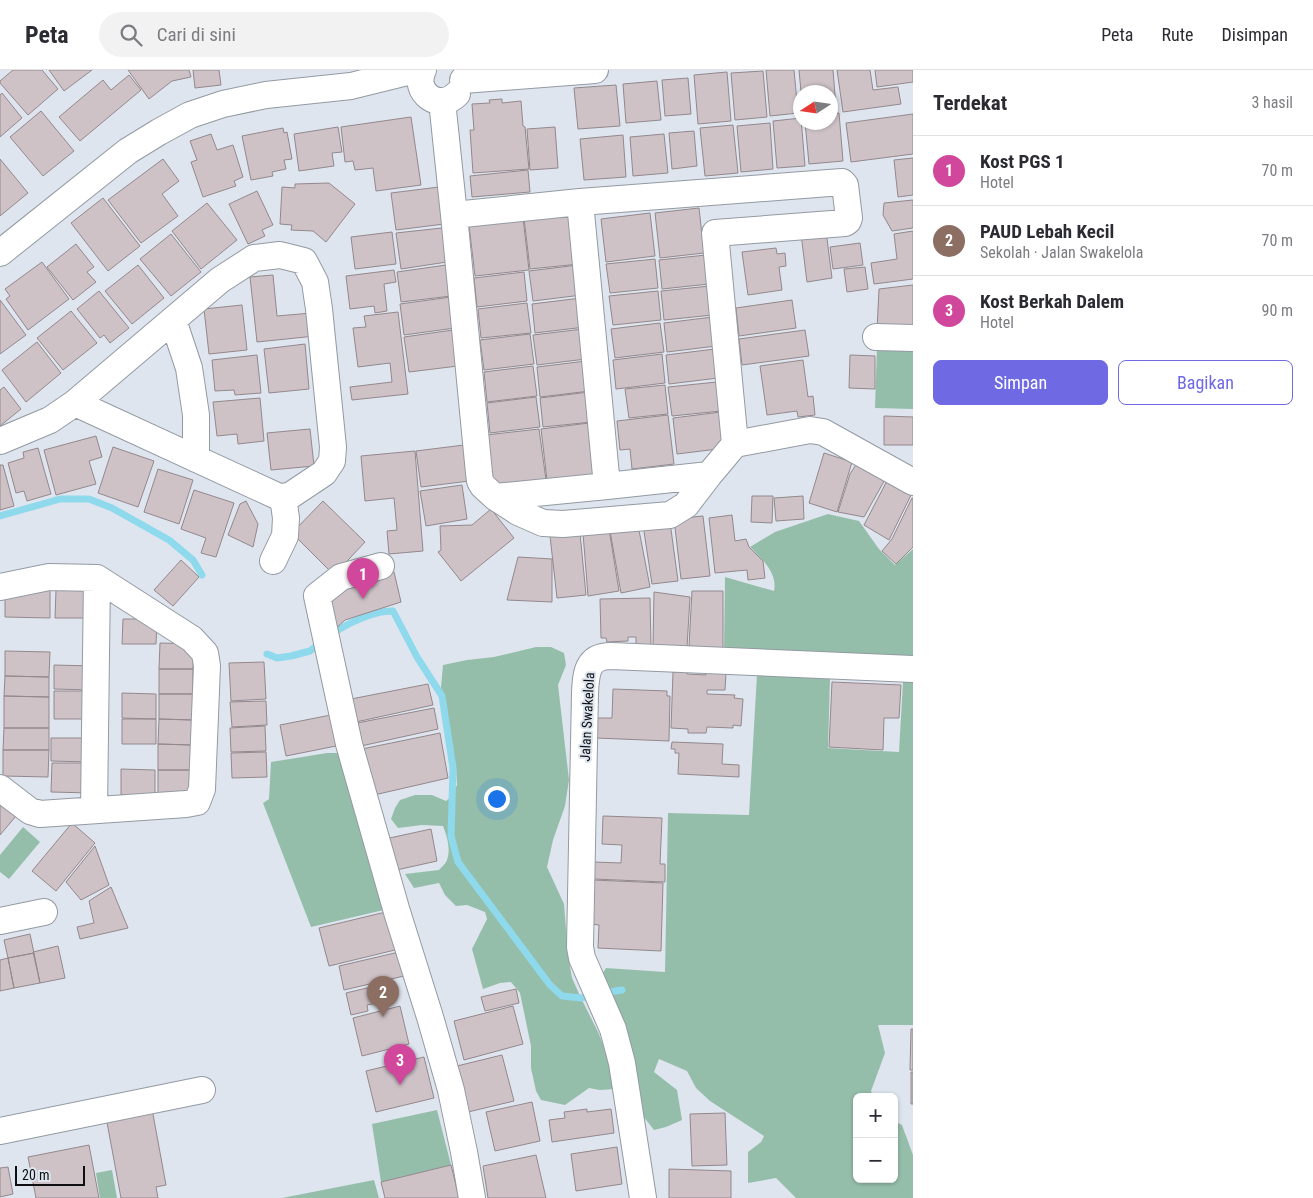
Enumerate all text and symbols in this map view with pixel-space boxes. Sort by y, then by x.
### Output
search box [99,12,449,57]
text: Peta [25,21,69,49]
icon: search [117,21,145,49]
text: Cari di sini [157,23,236,46]
text: Peta [1101,24,1133,45]
text: Rute [1161,24,1193,45]
text: Disimpan [1221,24,1288,45]
north arrow [793,85,838,130]
text: Terdekat [933,91,1007,115]
text: 3 hasil [1251,93,1293,112]
text: Kost PGS 1 [980,150,1065,173]
text: 1 [945,161,953,180]
text: 70 m [1261,161,1293,180]
text: Hotel [980,173,1014,192]
text: PAUD Lebah Kecil [980,220,1114,243]
text: 2 [945,231,953,250]
text: 70 m [1261,231,1293,250]
text: Sekolah · Jalan Swakelola [980,243,1143,262]
text: Kost Berkah Dalem [980,290,1124,313]
text: 3 [945,301,953,320]
text: 90 m [1261,301,1293,320]
text: Hotel [980,313,1014,332]
button: Simpan [933,360,1108,405]
button: Bagikan [1118,360,1293,405]
pin: 1 [347,558,379,599]
street label: Jalan Swakelola [577,672,597,762]
your location [484,786,510,812]
pin: 2 [367,976,399,1017]
pin: 3 [384,1044,416,1085]
map controls [853,1093,898,1183]
button: + [853,1093,898,1138]
button: − [853,1138,898,1183]
scale bar [15,1163,85,1186]
text: 20 m [22,1167,50,1183]

